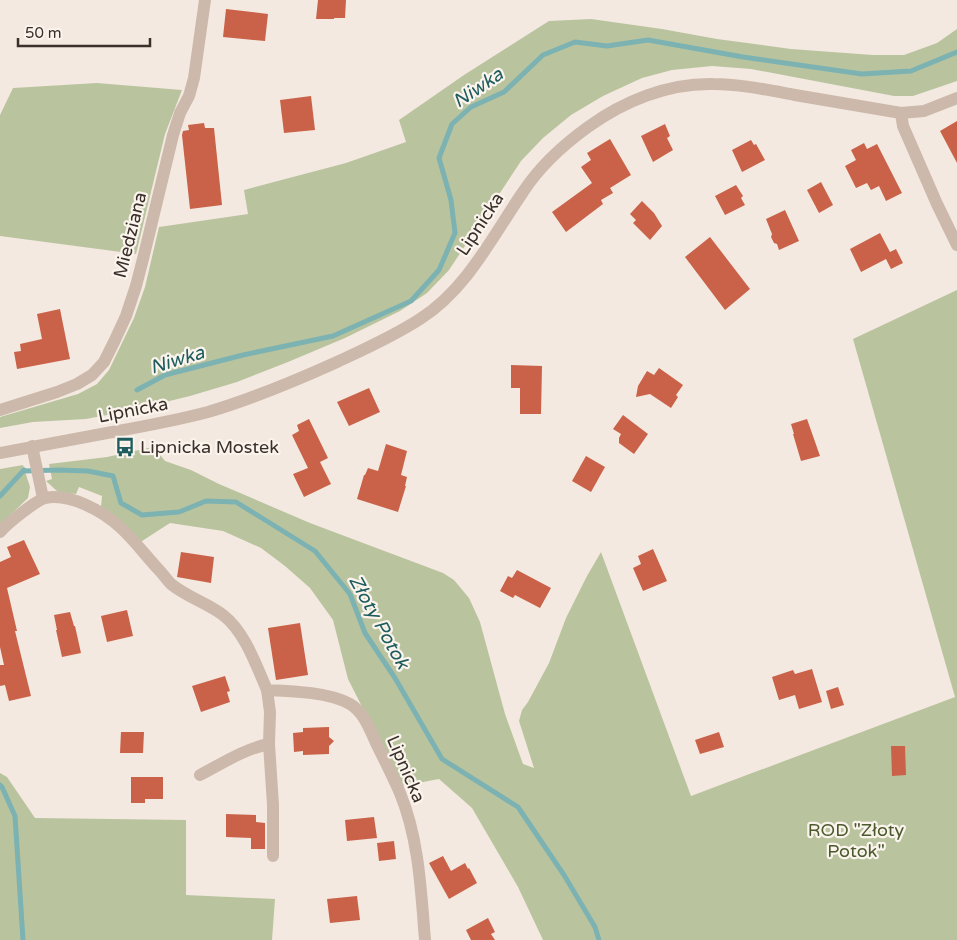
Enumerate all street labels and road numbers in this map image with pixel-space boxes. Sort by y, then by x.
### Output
street label: Lipnicka [451,188,509,260]
street label: Miedziana [109,190,151,280]
street label: Lipnicka [96,392,170,428]
street label: Lipnicka [382,732,430,806]

